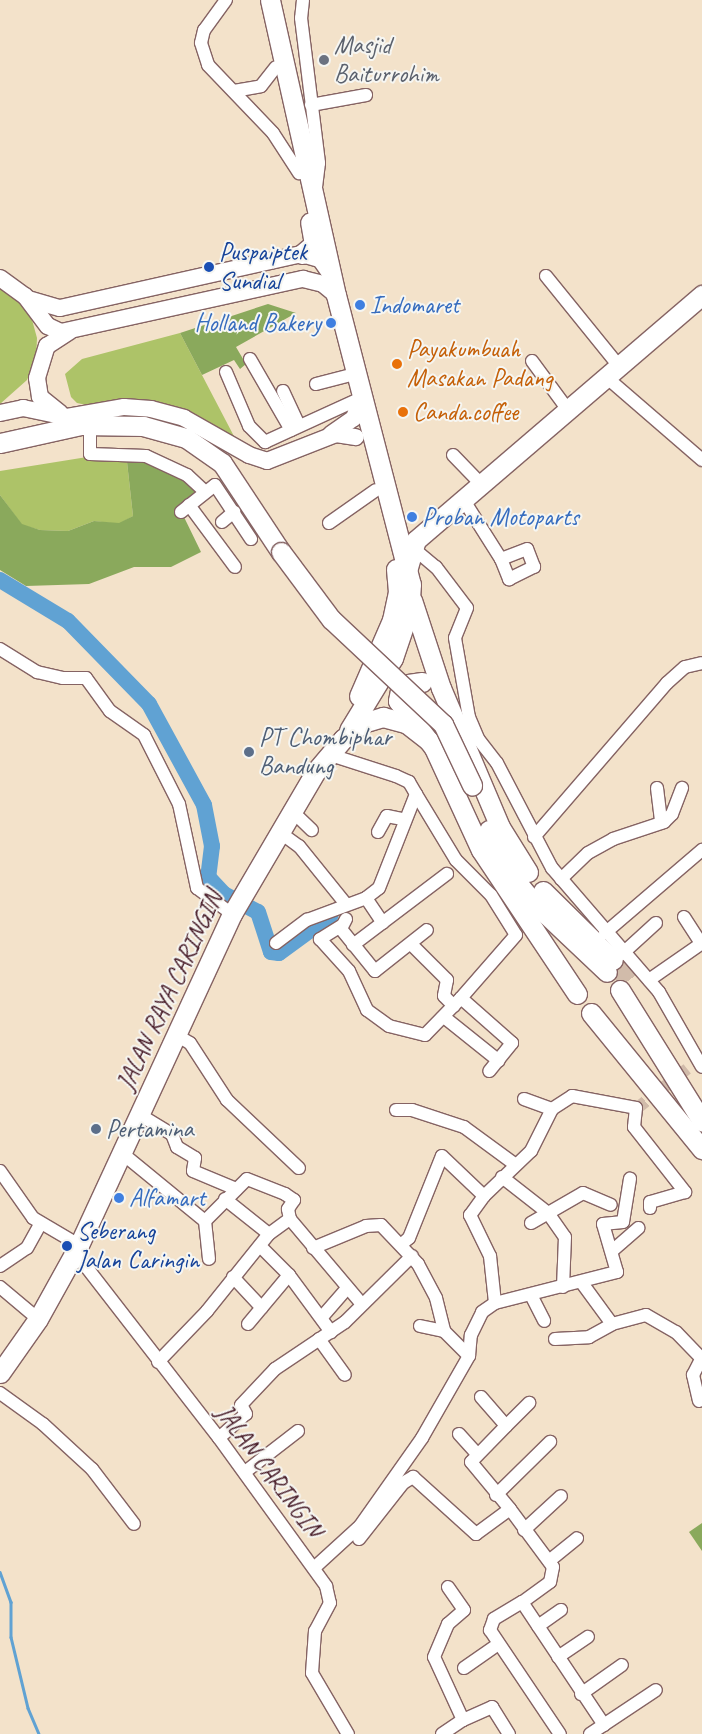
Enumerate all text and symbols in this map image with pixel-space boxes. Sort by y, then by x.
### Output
place label: Masjid Baiturrohim [334,31,439,90]
marker: Masjid Baiturrohim [318,54,330,66]
place label: Puspaiptek Sundial [219,238,307,297]
marker: Puspaiptek Sundial [203,261,215,273]
place label: Indomaret [370,290,459,320]
marker: Indomaret [354,299,366,311]
place label: Holland Bakery [194,308,321,338]
marker: Holland Bakery [325,317,337,329]
place label: Payakumbuah Masakan Padang [407,335,553,394]
marker: Payakumbuah Masakan Padang [391,358,403,370]
place label: Canda.coffee [413,397,518,427]
marker: Canda.coffee [397,406,409,418]
place label: Proban Motoparts [422,502,579,532]
marker: Proban Motoparts [406,511,418,523]
place label: PT Chombiphar Bandung [259,723,391,782]
marker: PT Chombiphar Bandung [243,746,255,758]
street label: JALAN RAYA CARINGIN [112,888,228,1094]
place label: Pertamina [106,1114,193,1144]
marker: Pertamina [90,1123,102,1135]
place label: Alfamart [129,1183,205,1213]
marker: Alfamart [113,1192,125,1204]
place label: Seberang Jalan Caringin [77,1217,199,1276]
marker: Seberang Jalan Caringin [61,1240,73,1252]
street label: JALAN CARINGIN [209,1399,329,1543]

